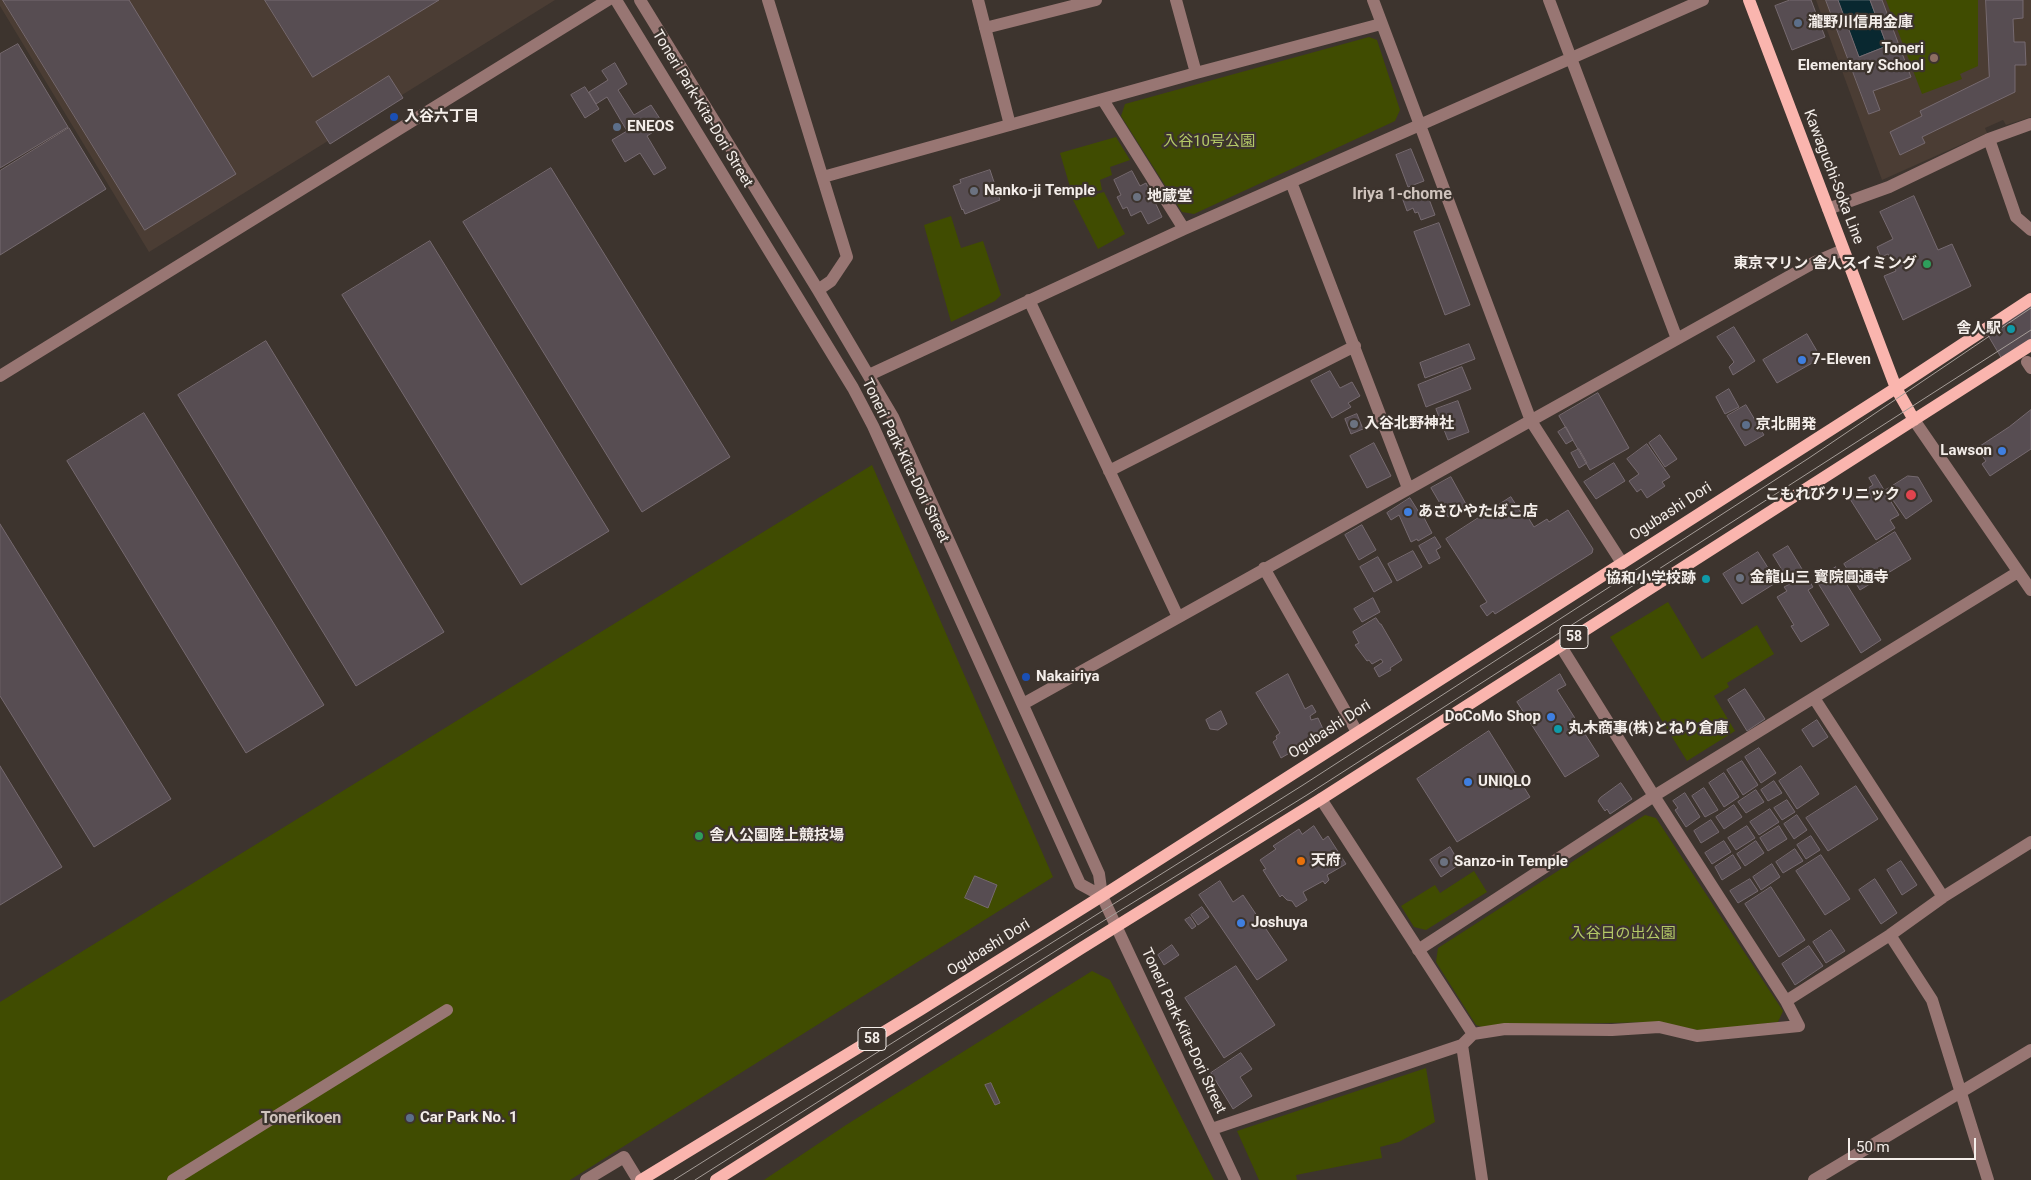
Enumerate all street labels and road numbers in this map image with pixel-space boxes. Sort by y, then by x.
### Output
street label: Toneri Park-Kita-Dori Street [648,27,756,191]
street label: Kawaguchi-Soka Line [1799,107,1867,247]
street label: Toneri Park-Kita-Dori Street [857,376,953,546]
street label: Ogubashi Dori [1627,479,1715,545]
road number: 58 [1560,626,1588,649]
street label: Ogubashi Dori [1286,697,1374,763]
street label: Ogubashi Dori [944,915,1034,981]
street label: Toneri Park-Kita-Dori Street [1137,945,1229,1117]
road number: 58 [858,1028,886,1050]

